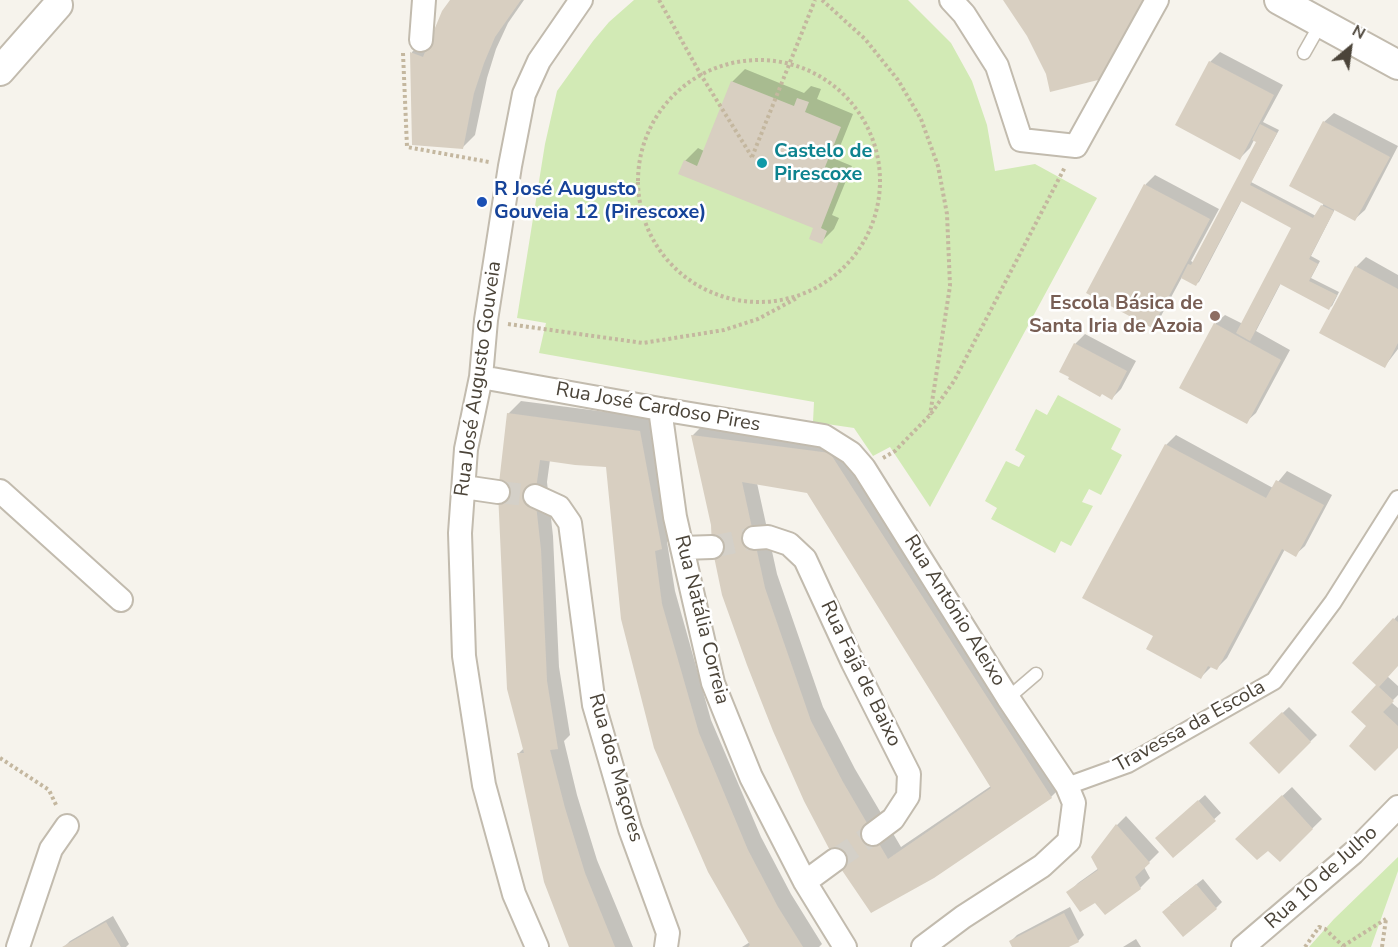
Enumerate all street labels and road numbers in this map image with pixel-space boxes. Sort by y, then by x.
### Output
street label: Rua José Augusto Gouveia [451,260,507,498]
street label: Rua José Cardoso Pires [554,378,762,438]
street label: Rua António Aleixo [898,531,1010,691]
street label: Rua Natália Correia [668,533,734,707]
street label: Rua Fajã de Baixo [814,597,906,751]
street label: Travessa da Escola [1110,676,1270,778]
street label: Rua dos Maçores [582,691,648,845]
street label: Rua 10 de Julho [1261,821,1383,935]

